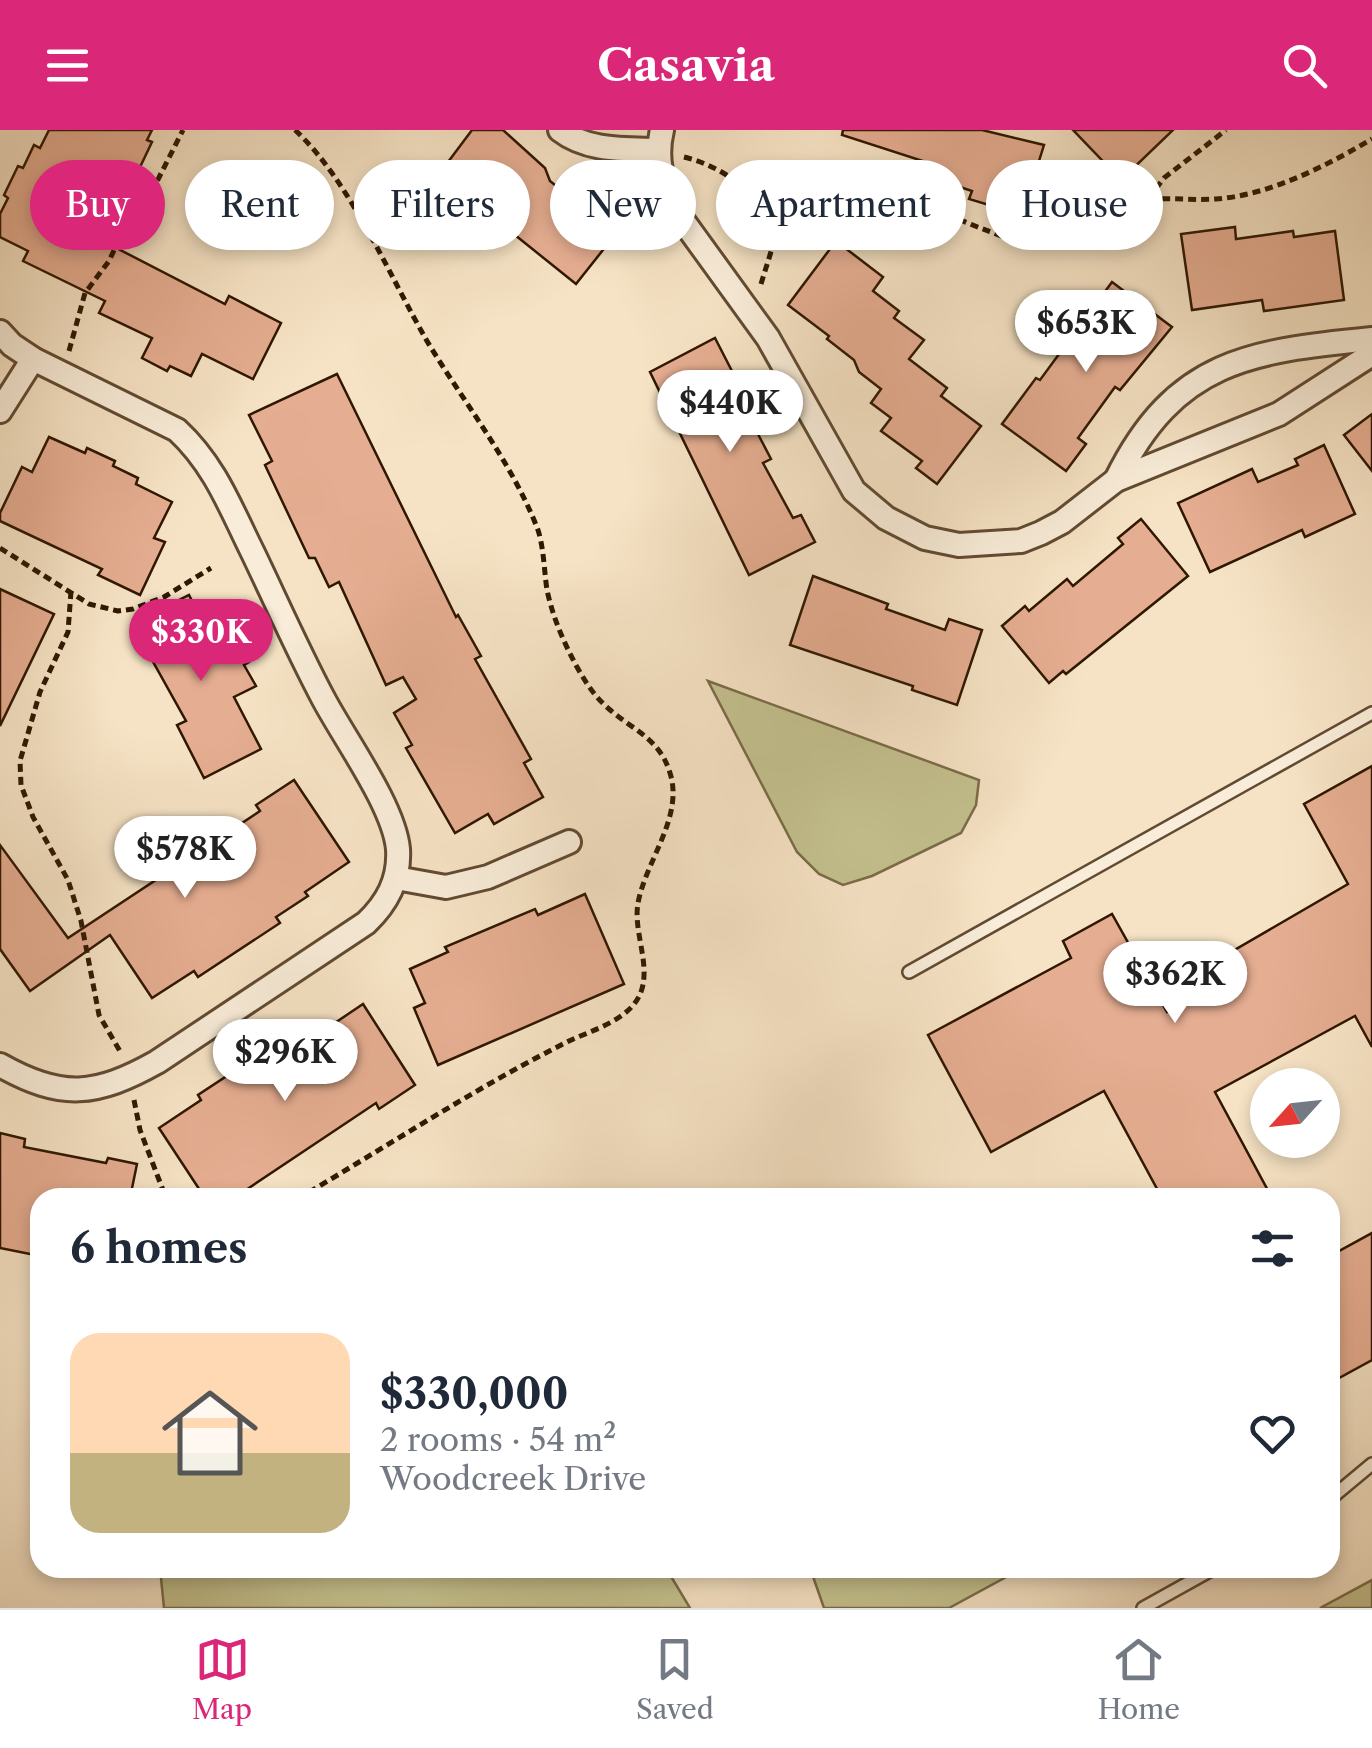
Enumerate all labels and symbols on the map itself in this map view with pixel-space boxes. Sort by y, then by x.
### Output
pin: $653K [1016,290,1156,375]
pin: $440K [660,370,800,455]
pin: $330K [131,599,271,684]
pin: $578K [115,816,255,901]
pin: $362K [1105,941,1245,1026]
pin: $296K [215,1019,355,1104]
north arrow [1250,1068,1340,1158]

